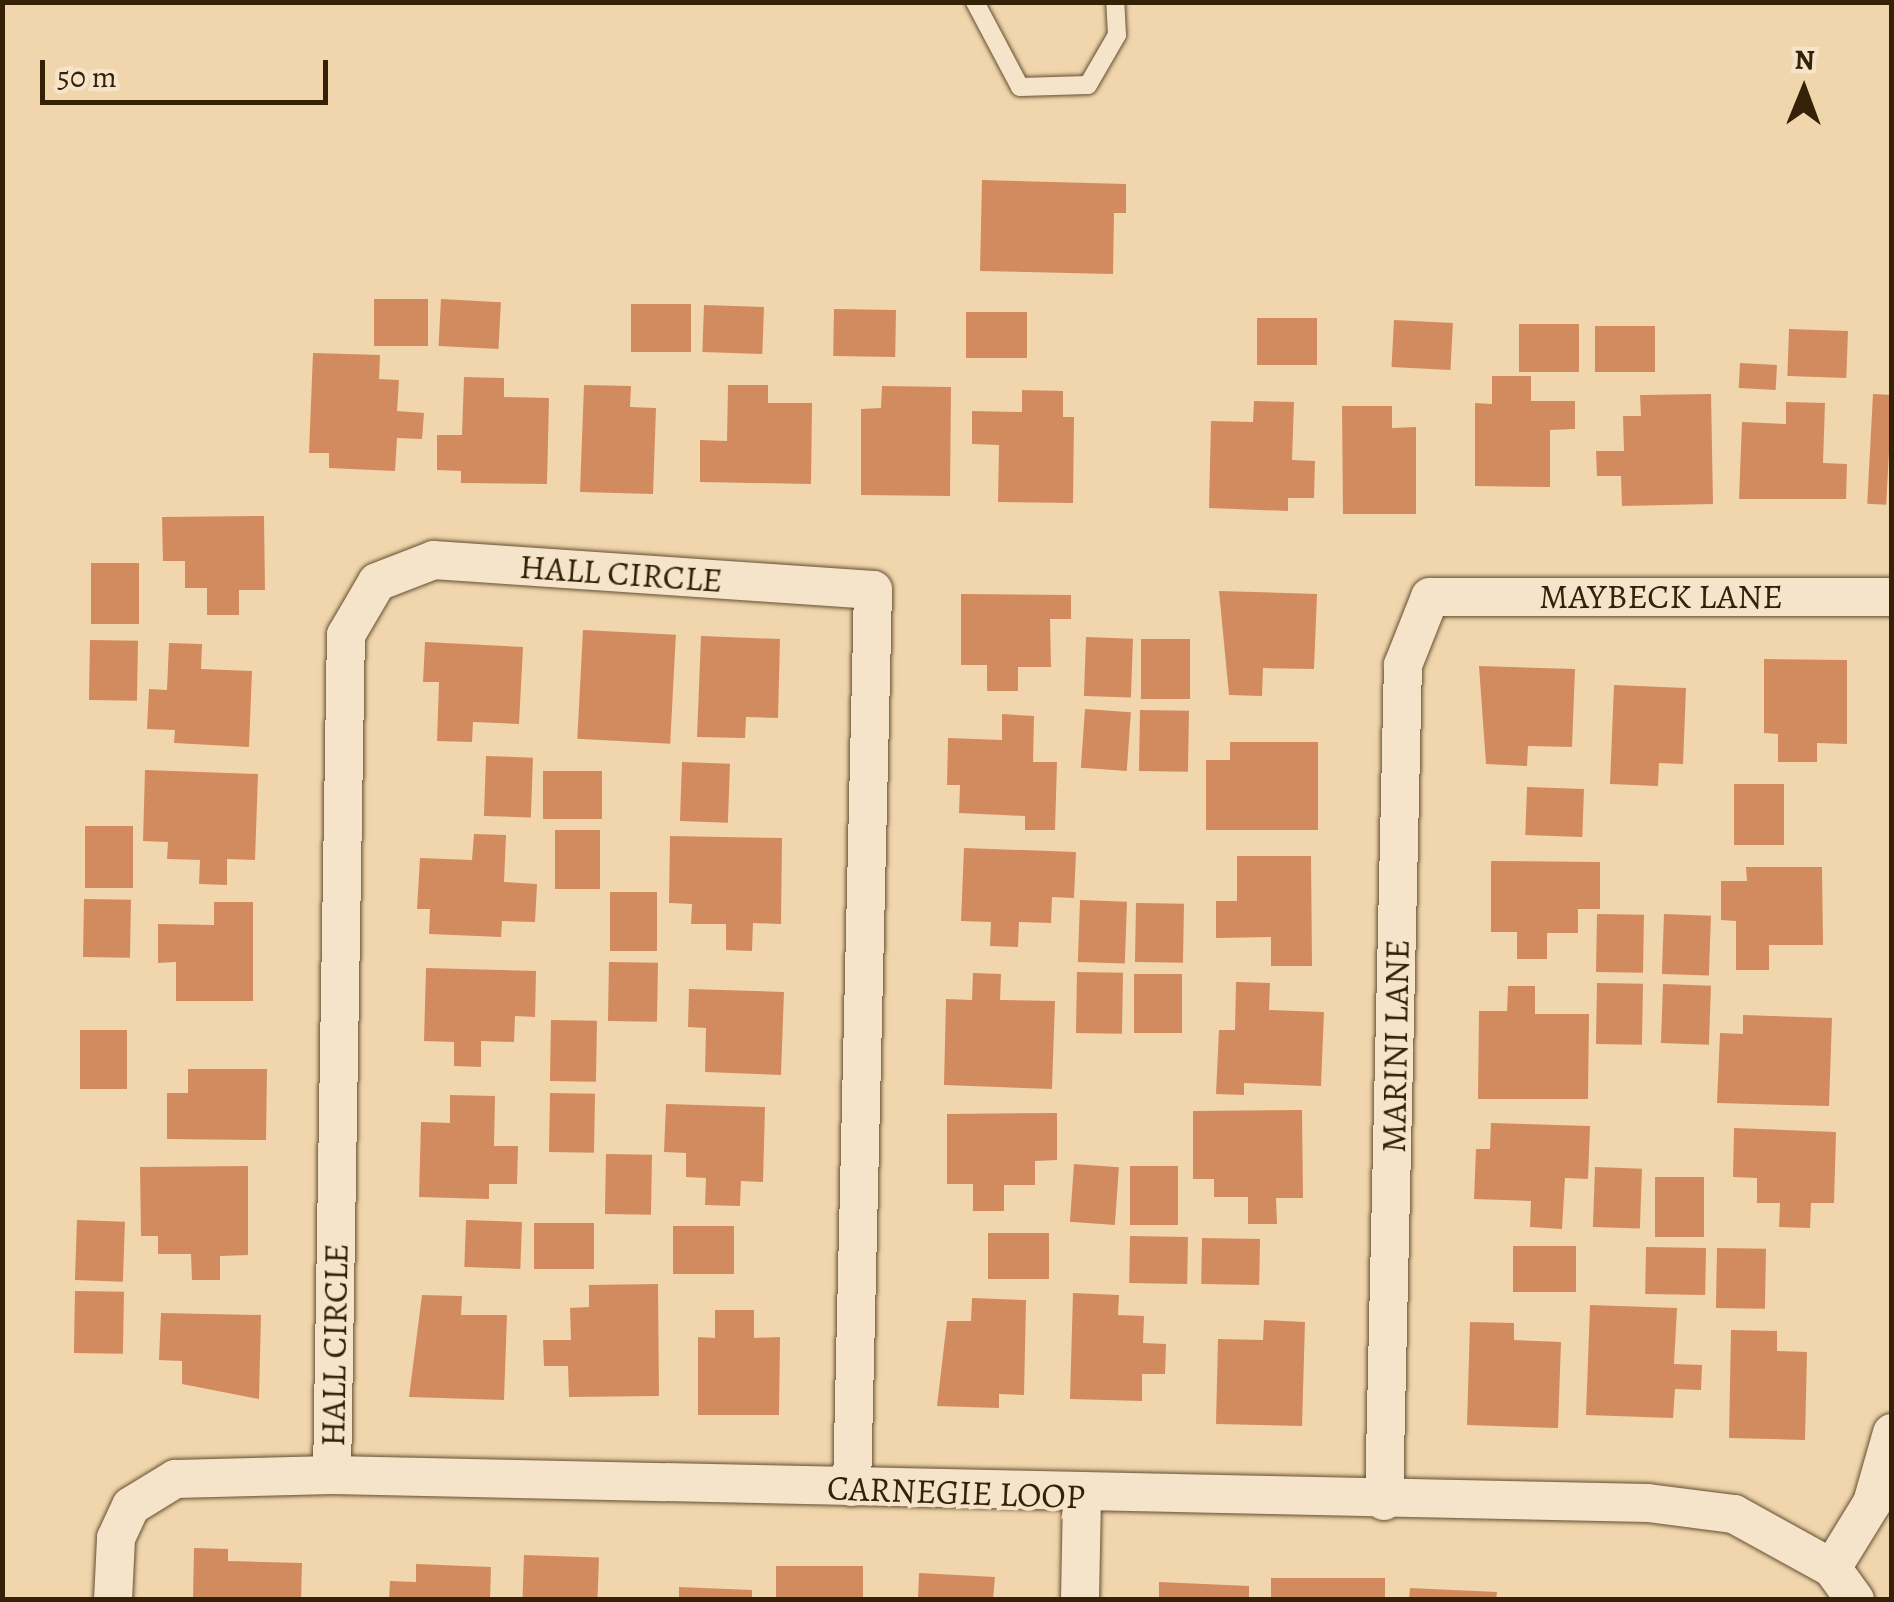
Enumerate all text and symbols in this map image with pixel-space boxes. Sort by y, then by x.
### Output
scale bar [45,40,332,102]
north arrow [1754,40,1854,140]
text: N [1794,41,1815,79]
text: 50 m [57,57,117,97]
street label: HALL CIRCLE [518,545,724,601]
street label: MAYBECK LANE [1539,575,1783,617]
street label: MARINI LANE [1372,939,1418,1153]
street label: HALL CIRCLE [311,1243,357,1447]
street label: CARNEGIE LOOP [826,1467,1086,1517]

